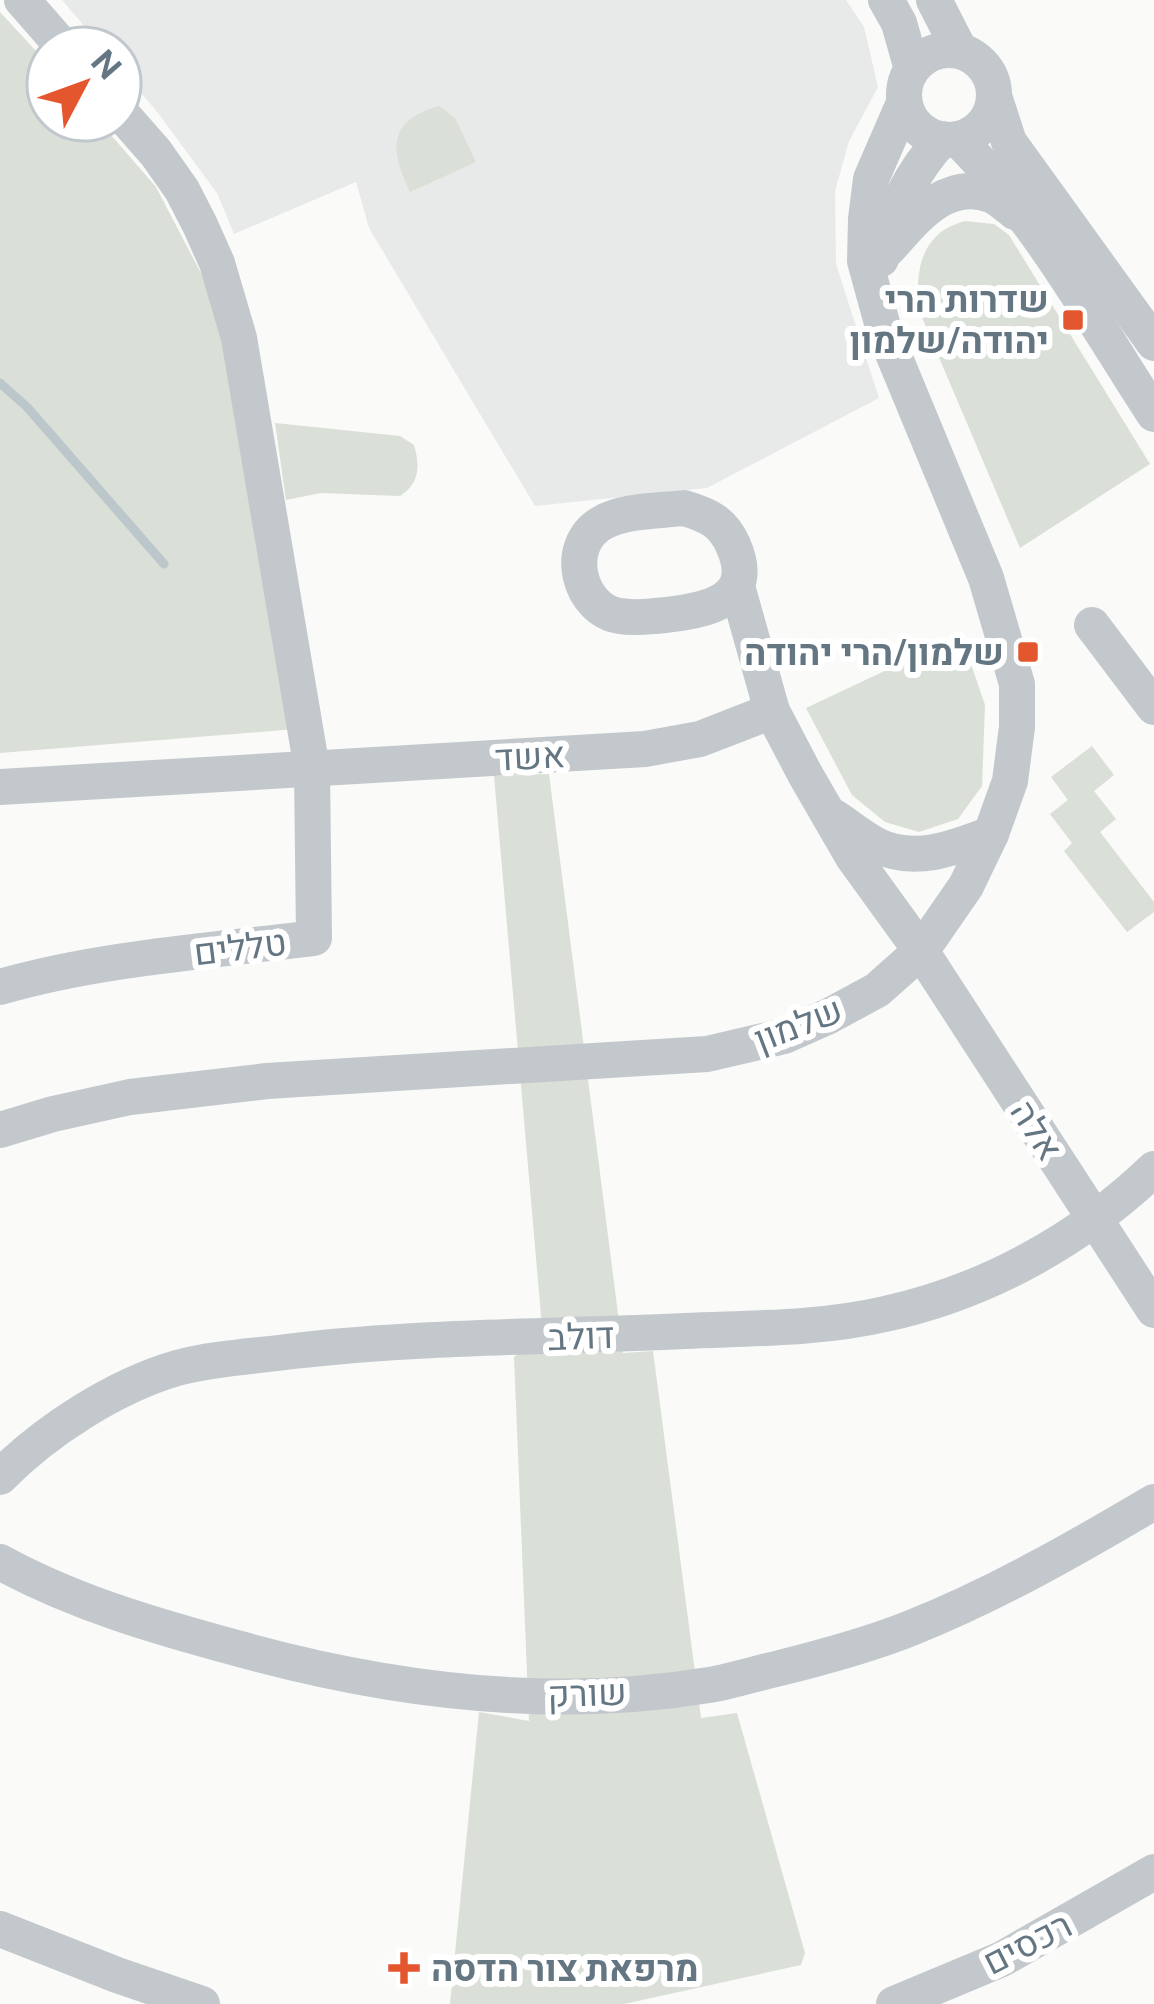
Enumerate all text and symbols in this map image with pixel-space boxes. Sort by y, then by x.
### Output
north arrow [24,24,144,144]
text: N [84,42,129,87]
place label: שדרות הרי יהודה/שלמון [850,278,1049,361]
marker: שדרות הרי יהודה/שלמון [1060,307,1086,333]
place label: שלמון/הרי יהודה [744,631,1004,673]
marker: שלמון/הרי יהודה [1015,639,1041,665]
street label: אשד [494,733,566,779]
street label: טללים [191,920,289,974]
street label: שלמון [748,988,848,1060]
street label: אלה [1002,1092,1072,1168]
street label: דולב [547,1314,615,1358]
street label: שורק [547,1671,627,1715]
street label: רכסים [976,1903,1078,1983]
place label: מרפאת צור הדסה [431,1947,699,1989]
marker: מרפאת צור הדסה [388,1952,420,1984]

